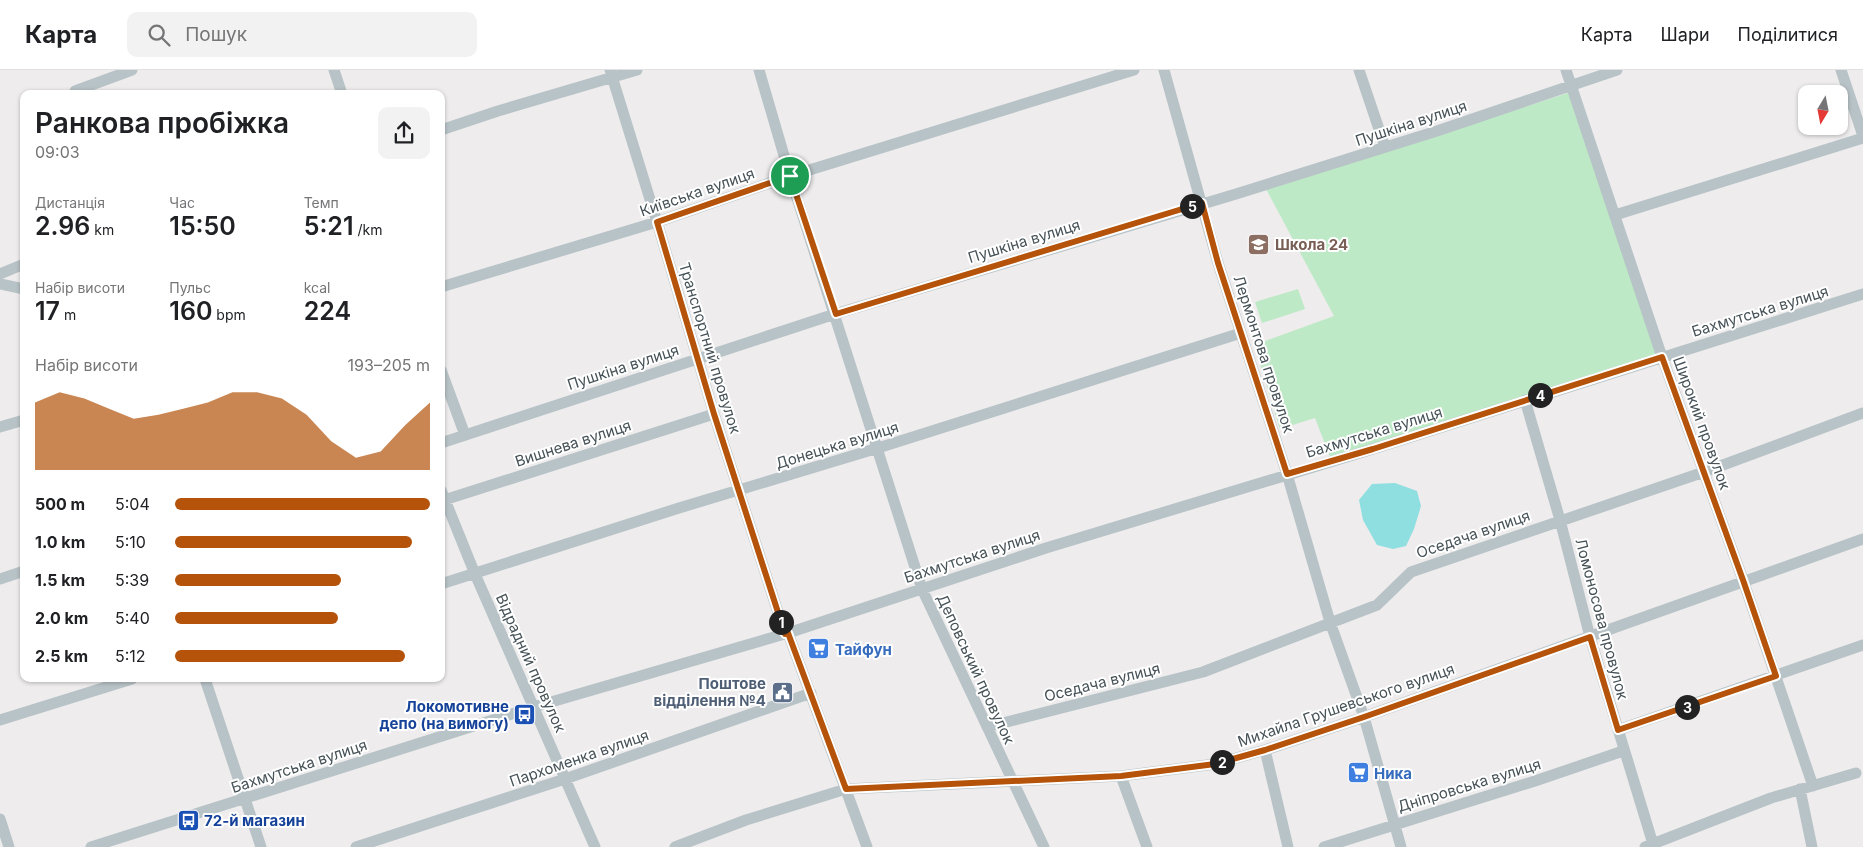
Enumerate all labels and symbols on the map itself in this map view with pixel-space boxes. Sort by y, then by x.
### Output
north arrow [1798,85,1848,135]
street label: Пушкіна вулиця [1353,96,1469,150]
pin [769,155,811,197]
street label: Київська вулиця [637,163,757,221]
pin: 5 [1180,194,1204,218]
street label: Пушкіна вулиця [966,215,1082,267]
school or university icon: Школа 24 [1247,232,1271,256]
place label: Школа 24 [1275,235,1348,254]
street label: Транспортний провулок [675,260,745,436]
street label: Лермонтова провулок [1230,273,1298,435]
street label: Бахмутська вулиця [1689,281,1831,341]
street label: Пушкіна вулиця [565,340,681,394]
street label: Широкий провулок [1669,354,1735,492]
pin: 4 [1528,382,1552,408]
street label: Бахмутська вулиця [1303,402,1445,462]
street label: Вишнева вулиця [513,415,633,471]
street label: Донецька вулиця [773,417,901,473]
street label: Оседача вулиця [1414,506,1532,562]
street label: Бахмутська вулиця [902,525,1042,587]
street label: Ломоносова провулок [1571,536,1633,702]
street label: Відрадний провулок [492,591,570,735]
street label: Деповський провулок [933,591,1019,747]
pin: 1 [768,610,794,634]
supermarket icon: Тайфун [807,637,831,661]
place label: Тайфун [835,640,892,659]
street label: Оседача вулиця [1042,658,1162,706]
street label: Михайла Грушевського вулиця [1235,659,1457,751]
place label: Поштове відділення №4 [654,674,766,710]
public building icon: Поштове відділення №4 [770,680,794,704]
pin: 3 [1674,694,1700,720]
place label: Локомотивне депо (на вимогу) [379,697,509,733]
bus stop icon: Локомотивне депо (на вимогу) [513,703,537,727]
street label: Пархоменка вулиця [507,725,651,791]
street label: Бахмутська вулиця [229,735,369,797]
pin: 2 [1210,750,1234,774]
street label: Дніпровська вулиця [1395,754,1543,816]
supermarket icon: Ника [1346,761,1370,785]
place label: Ника [1374,764,1412,783]
bus stop icon: 72-й магазин [176,808,200,832]
place label: 72-й магазин [204,811,305,830]

